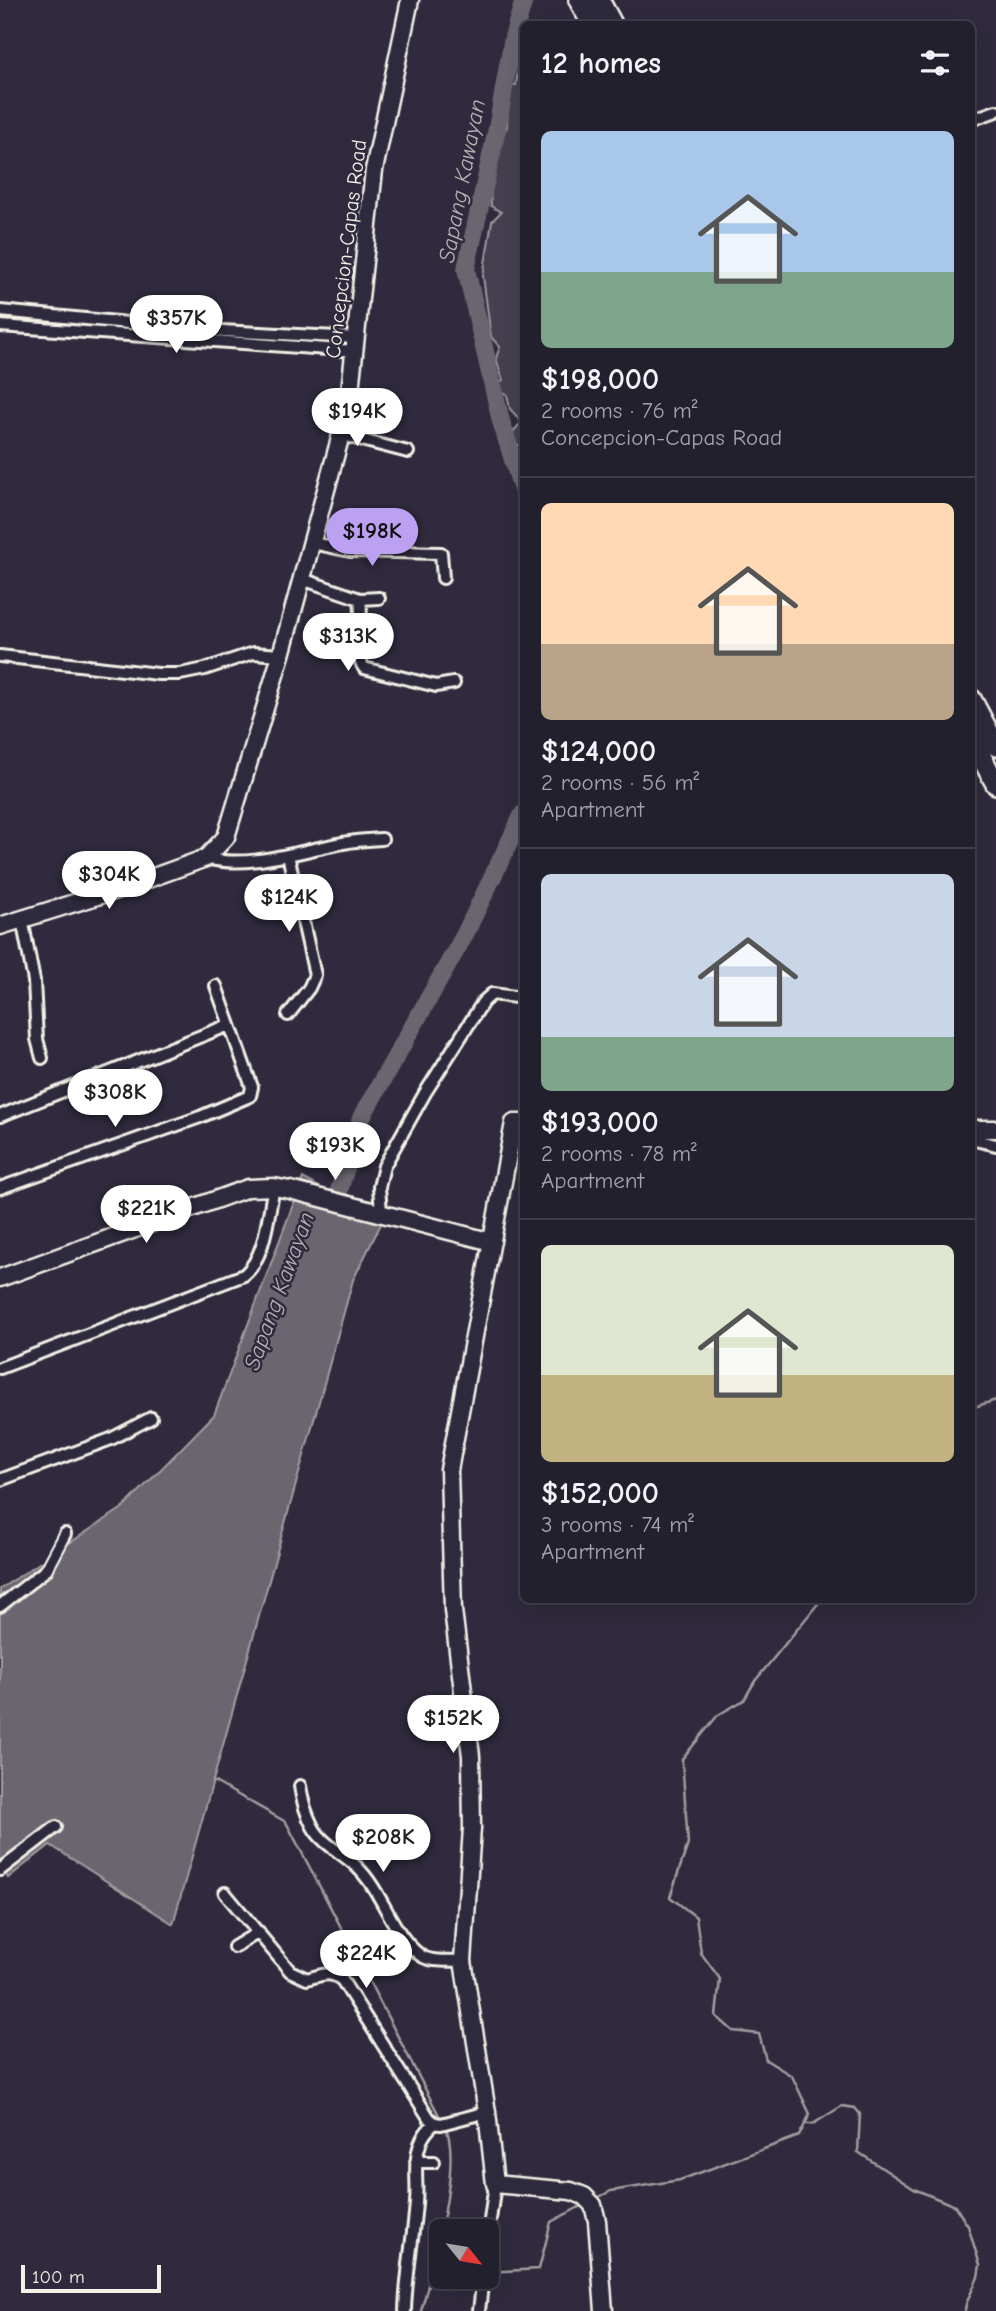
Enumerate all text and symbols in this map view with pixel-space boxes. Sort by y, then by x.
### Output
icon: filters [916,44,954,82]
text: 12 homes [541,46,661,81]
water label: Sapang Kawayan [433,97,491,265]
street label: Concepcion-Capas Road [321,138,371,360]
icon: home [685,176,811,302]
pin: $357K [127,296,225,355]
text: $357K [146,304,206,331]
text: $198,000 [541,362,659,397]
pin: $194K [308,388,406,448]
text: $194K [328,397,386,424]
text: 2 rooms · 76 m² [541,397,697,424]
text: Concepcion-Capas Road [541,424,782,451]
pin: $198K [323,508,421,568]
text: $198K [342,517,402,544]
icon: home [685,548,811,674]
pin: $313K [299,614,397,673]
text: $313K [319,622,377,649]
text: $124,000 [541,734,656,769]
text: 2 rooms · 56 m² [541,769,699,796]
text: Apartment [541,796,644,823]
pin: $304K [60,852,158,911]
text: $304K [78,860,140,887]
pin: $124K [240,874,338,934]
text: $124K [260,883,318,910]
icon: home [685,919,811,1045]
pin: $308K [66,1070,164,1129]
text: $308K [83,1078,147,1105]
text: $193,000 [541,1105,659,1140]
pin: $193K [286,1122,384,1182]
text: $193K [305,1131,365,1158]
text: 2 rooms · 78 m² [541,1140,697,1167]
text: Apartment [541,1167,644,1194]
pin: $221K [97,1186,195,1245]
text: $221K [117,1194,175,1221]
water label: Sapang Kawayan [238,1208,320,1374]
icon: home [685,1290,811,1416]
text: $152,000 [541,1476,659,1511]
text: 3 rooms · 74 m² [541,1511,694,1538]
text: Apartment [541,1538,644,1565]
pin: $152K [404,1696,502,1755]
text: $152K [423,1704,483,1731]
pin: $208K [334,1814,432,1874]
text: $208K [351,1823,415,1850]
pin: $224K [317,1930,415,1990]
text: $224K [336,1939,396,1966]
north arrow [429,2219,499,2289]
map controls [429,2219,499,2289]
scale bar [21,2262,161,2294]
text: 100 m [32,2266,85,2288]

